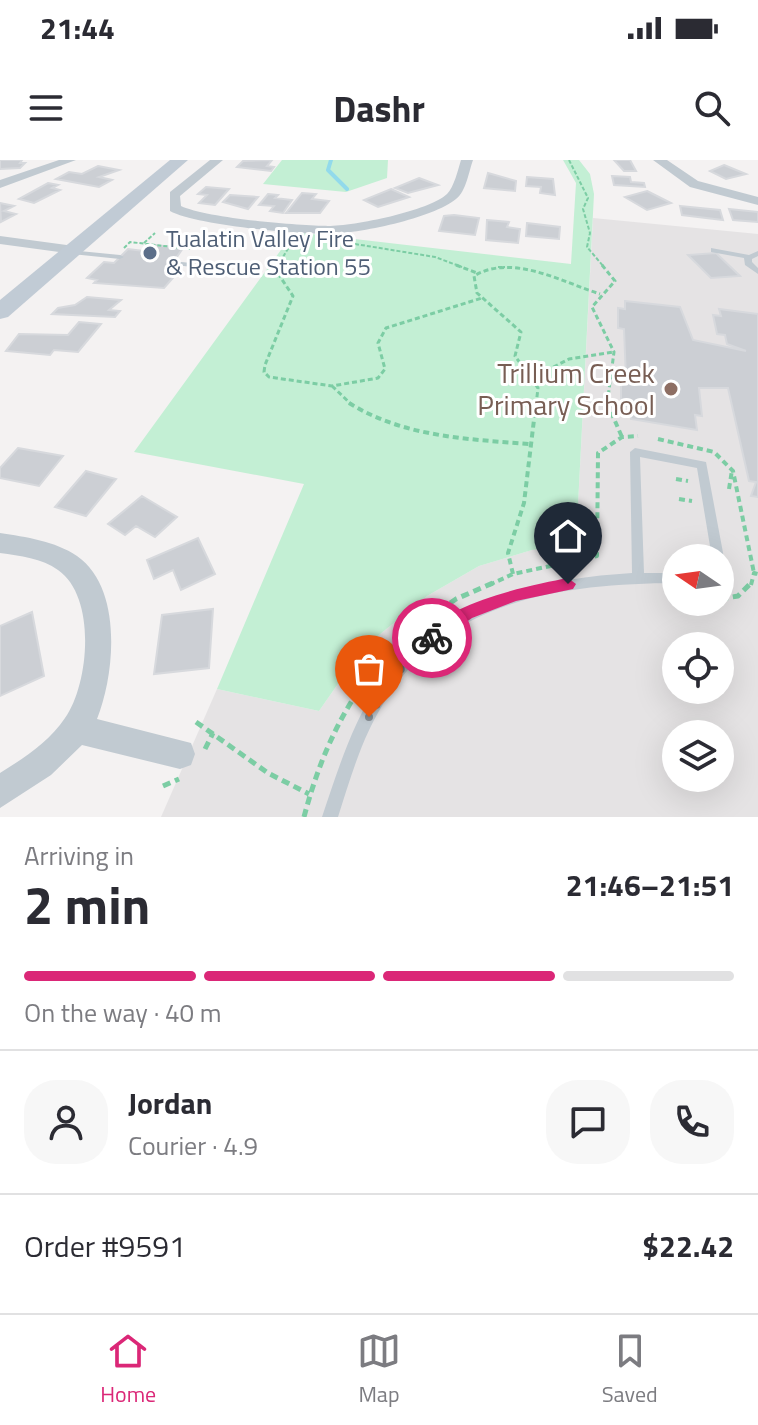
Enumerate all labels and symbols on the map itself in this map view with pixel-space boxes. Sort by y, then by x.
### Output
place label: Tualatin Valley Fire & Rescue Station 55 [166,220,371,284]
marker: Tualatin Valley Fire & Rescue Station 55 [141,244,159,262]
place label: Trillium Creek Primary School [477,351,655,426]
marker: Trillium Creek Primary School [662,380,680,398]
pin [534,502,602,584]
north arrow [662,544,734,616]
courier [392,598,472,678]
pin [335,635,403,717]

